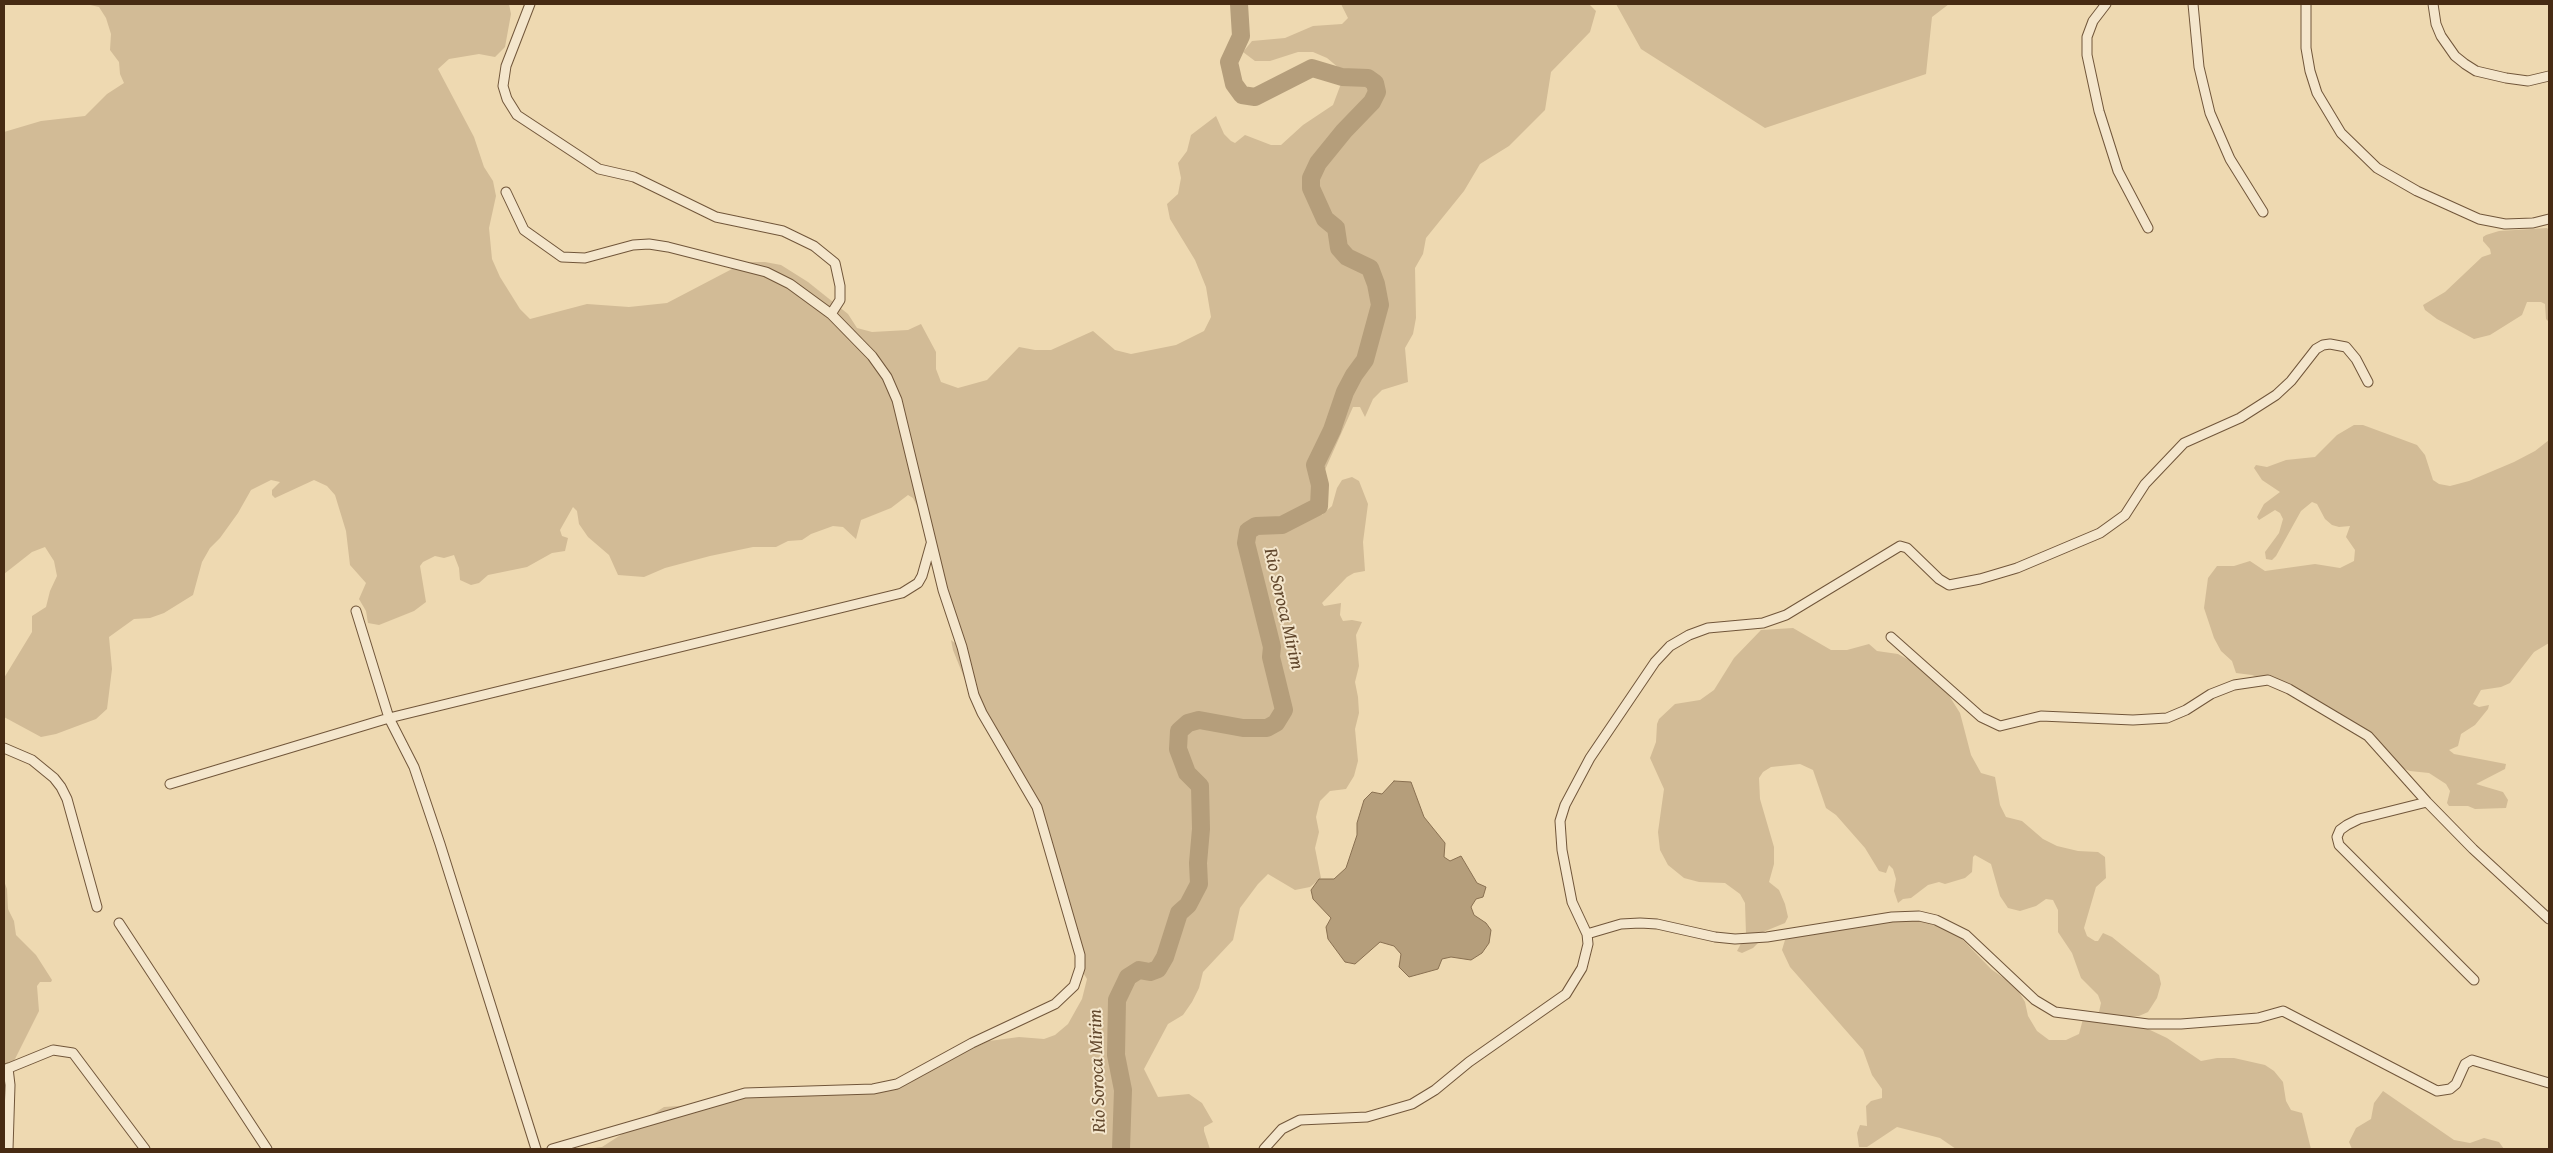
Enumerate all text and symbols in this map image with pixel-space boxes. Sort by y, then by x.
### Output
water label: Rio Soroca Mirim [1258,546,1308,672]
water label: Rio Soroca Mirim [1084,1009,1112,1133]

